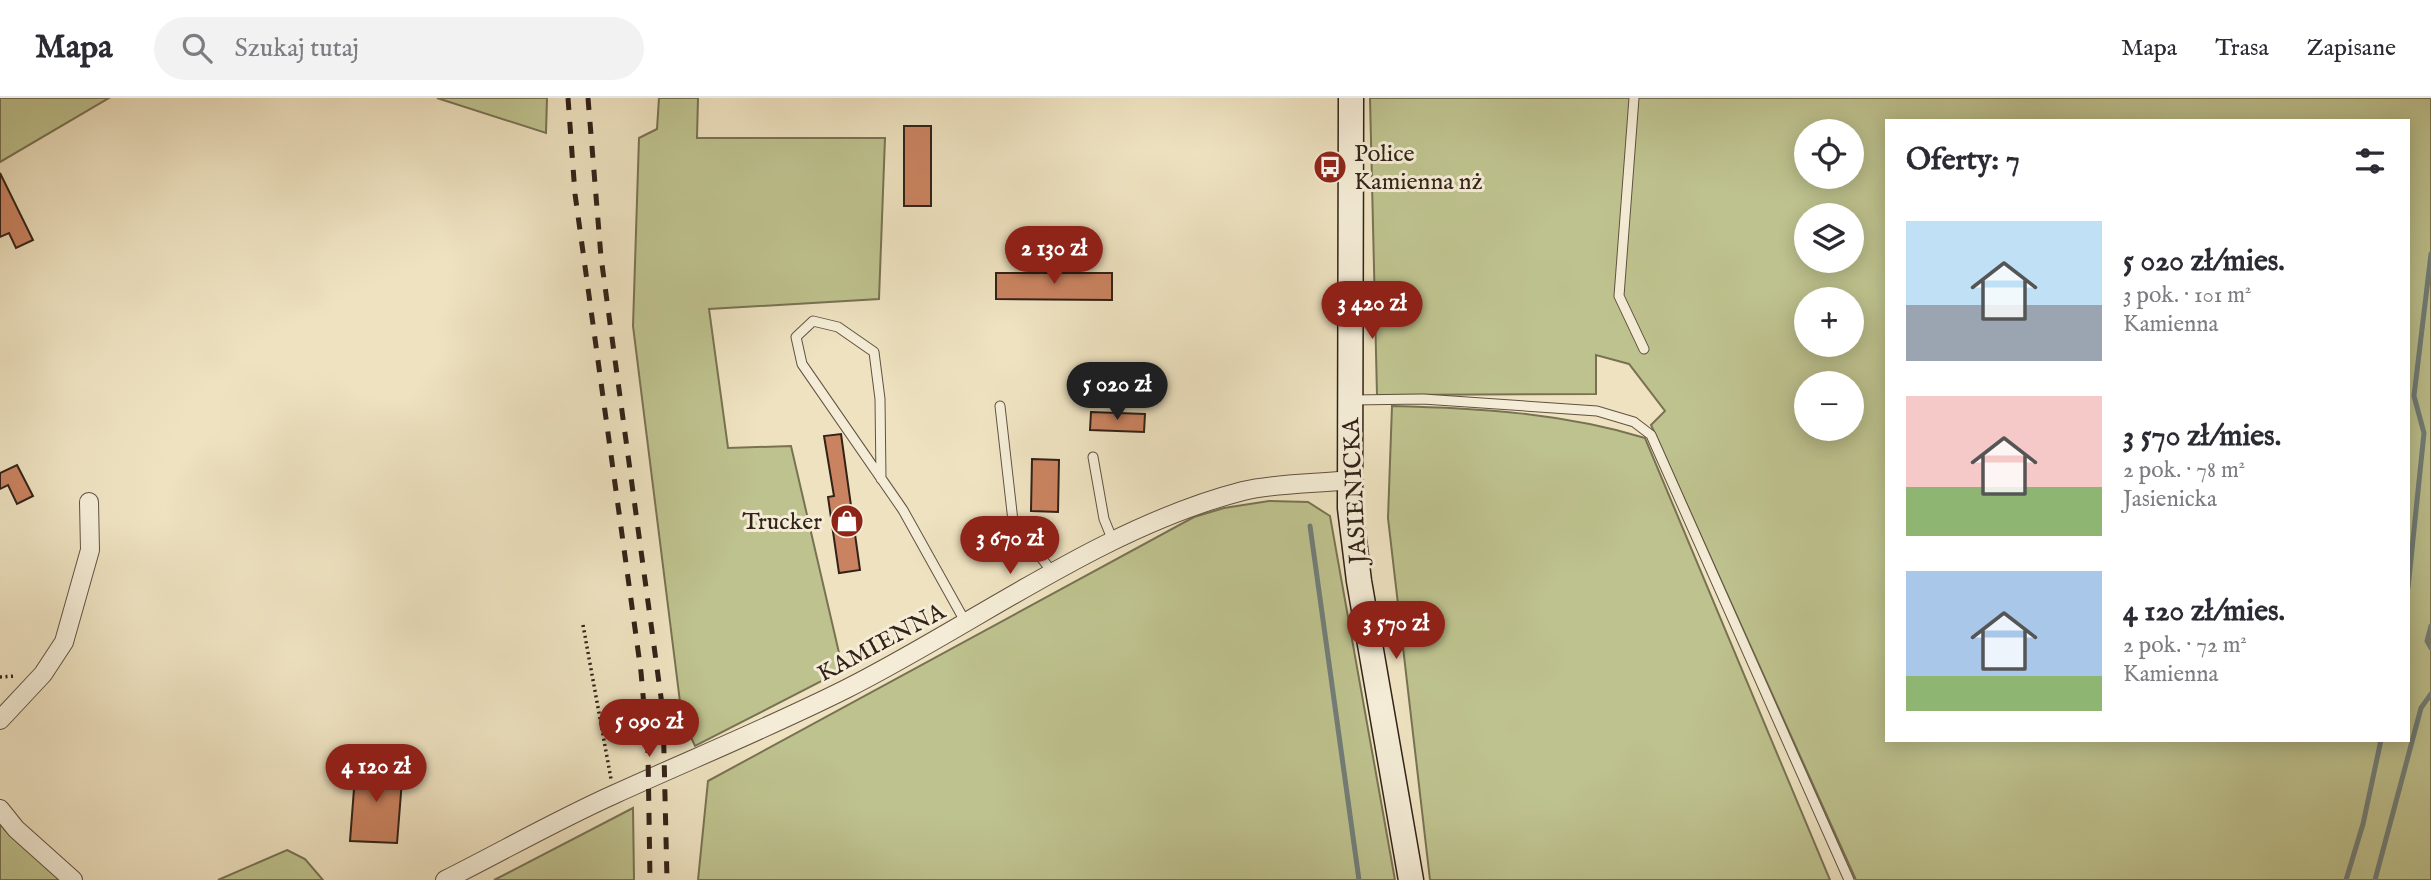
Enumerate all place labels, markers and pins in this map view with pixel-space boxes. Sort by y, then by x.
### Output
place label: Police Kamienna nż [1354,139,1483,198]
bus stop icon: Police Kamienna nż [1311,148,1349,186]
pin: 2 130 zł [982,226,1126,286]
pin: 3 420 zł [1300,282,1444,341]
pin: 5 020 zł [1045,362,1189,422]
shop icon: Trucker [828,502,866,540]
place label: Trucker [742,507,822,538]
pin: 3 670 zł [938,517,1082,576]
pin: 3 570 zł [1324,602,1468,661]
pin: 5 090 zł [577,700,721,759]
pin: 4 120 zł [304,744,448,804]

